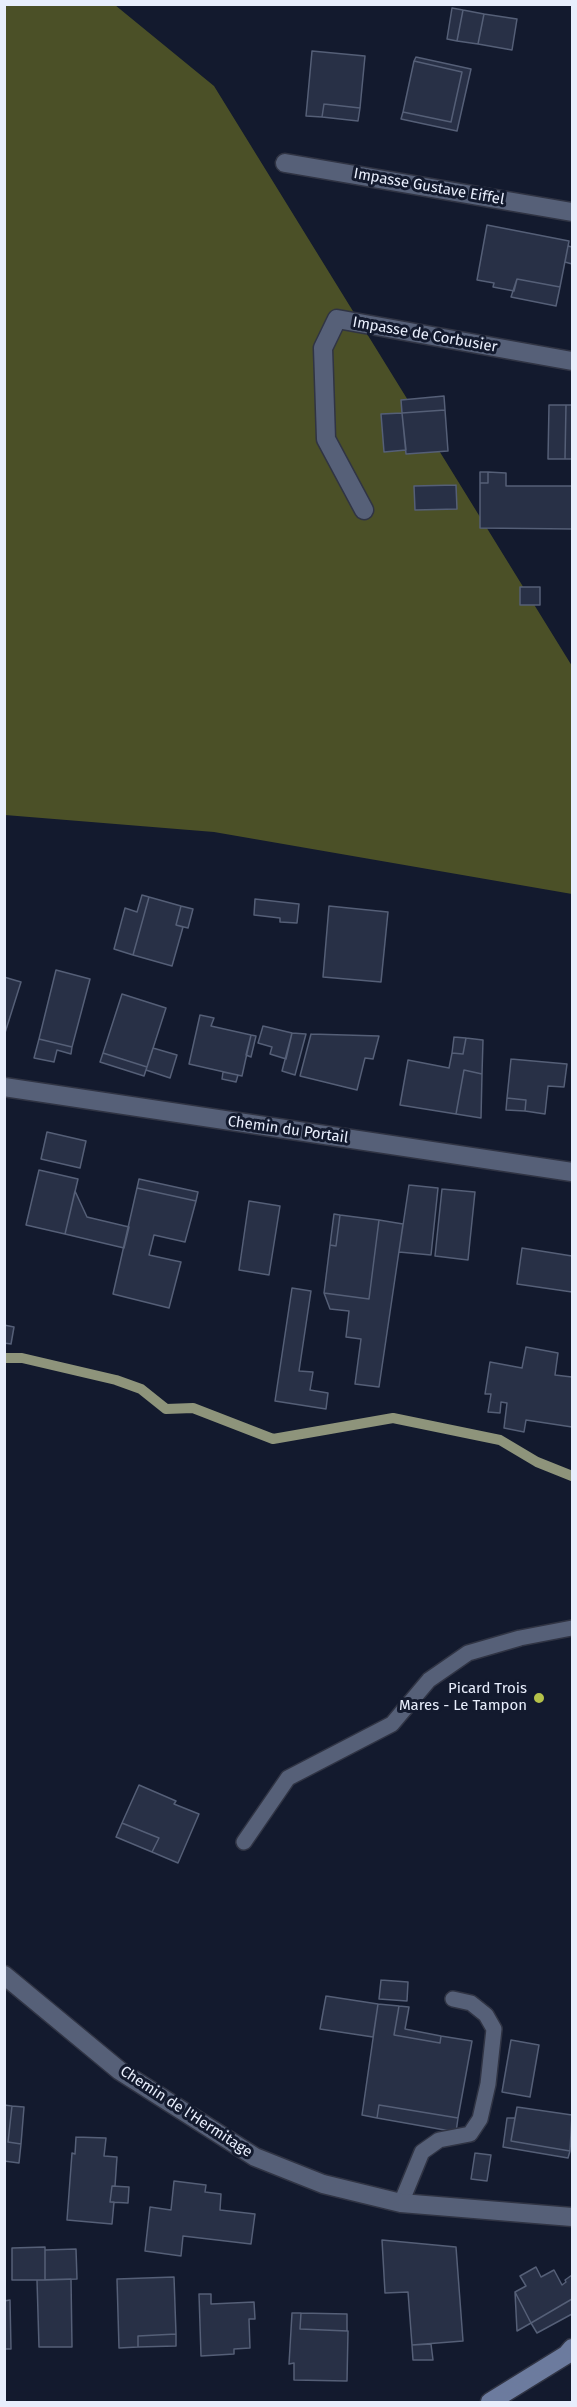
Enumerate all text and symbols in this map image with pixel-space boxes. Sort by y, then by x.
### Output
street label: Impasse Gustave Eiffel [352,165,506,209]
street label: Impasse de Corbusier [351,313,499,357]
street label: Chemin du Portail [227,1113,349,1147]
place label: Picard Trois Mares - Le Tampon [399,1680,527,1715]
marker: Picard Trois Mares - Le Tampon [532,1691,546,1705]
street label: Chemin de l'Hermitage [117,2063,255,2161]

